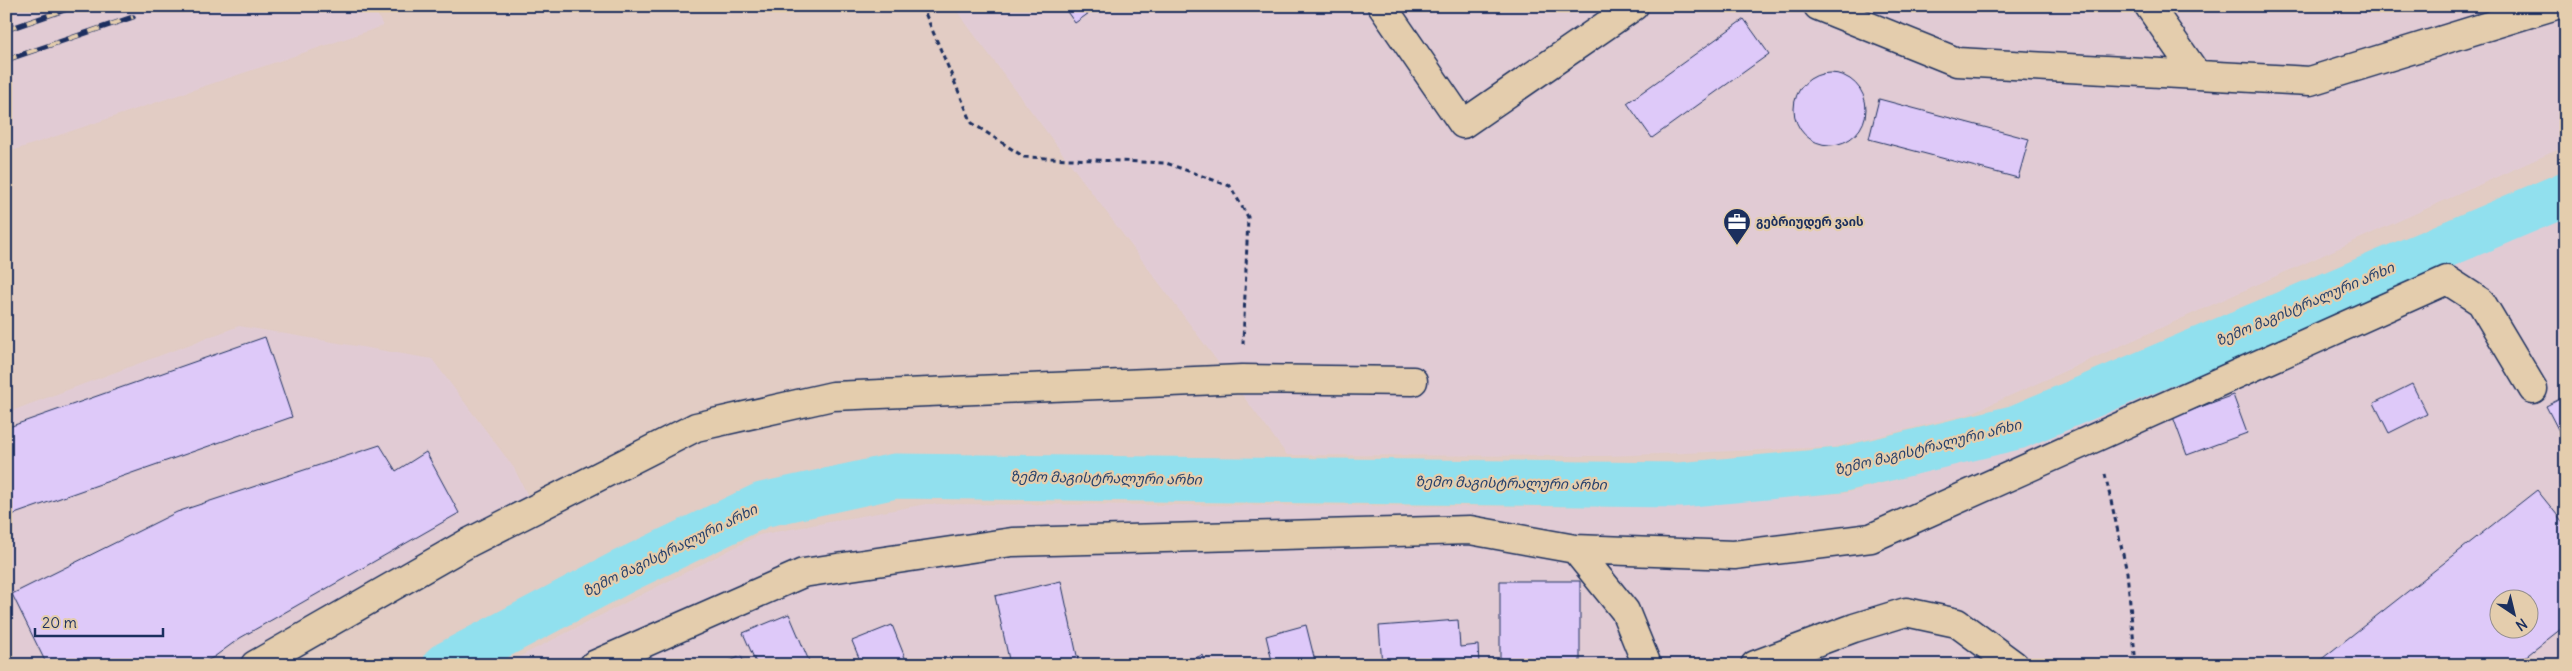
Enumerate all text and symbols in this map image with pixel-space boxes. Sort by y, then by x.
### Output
office icon: გებრიუდერ ვაის [1722,207,1752,246]
place label: გებრიუდერ ვაის [1756,214,1864,230]
water label: ზემო მაგისტრალური არხი [2213,258,2398,350]
water label: ზემო მაგისტრალური არხი [1833,415,2024,479]
water label: ზემო მაგისტრალური არხი [1010,467,1203,489]
water label: ზემო მაგისტრალური არხი [1415,472,1608,494]
water label: ზემო მაგისტრალური არხი [580,500,761,600]
north arrow [2490,588,2540,638]
scale bar [35,606,162,638]
text: 20 m [42,613,77,632]
text: N [2512,614,2531,635]

